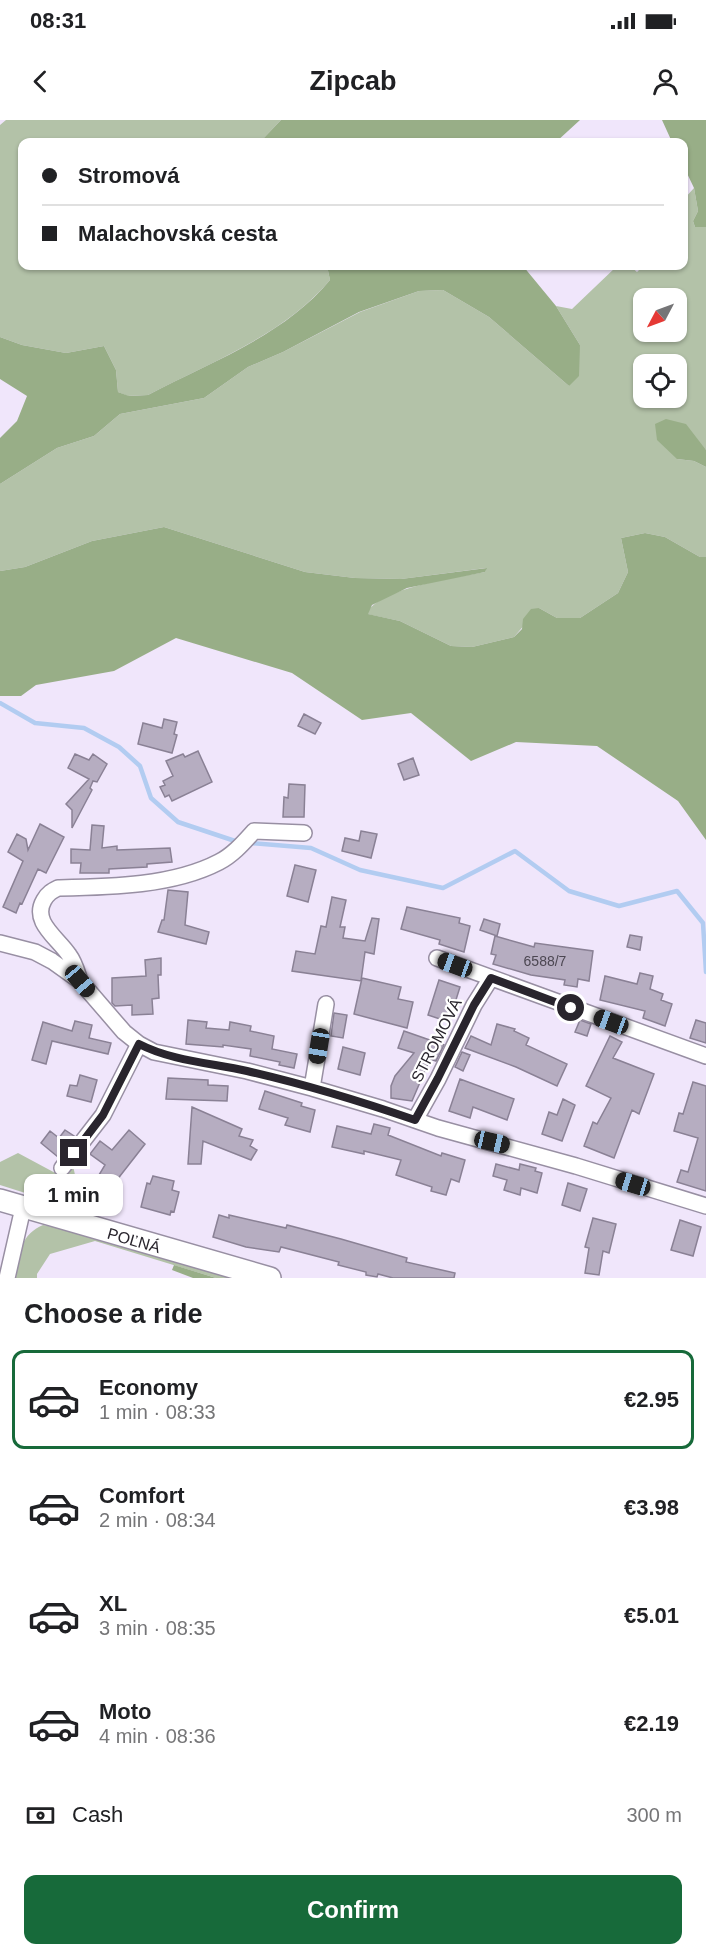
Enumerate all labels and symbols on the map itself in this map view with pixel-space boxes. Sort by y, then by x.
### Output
north arrow [633,288,687,342]
car [435,950,475,980]
house number: 6588/7 [524,953,567,969]
car [62,961,98,1001]
route start [557,994,584,1021]
street label: STROMOVÁ [407,995,465,1085]
car [591,1007,631,1037]
car [307,1027,331,1065]
car [472,1129,512,1155]
route end [60,1139,87,1166]
car [613,1170,653,1198]
callout: 1 min [25,1174,124,1216]
street label: POĽNÁ [105,1224,163,1256]

